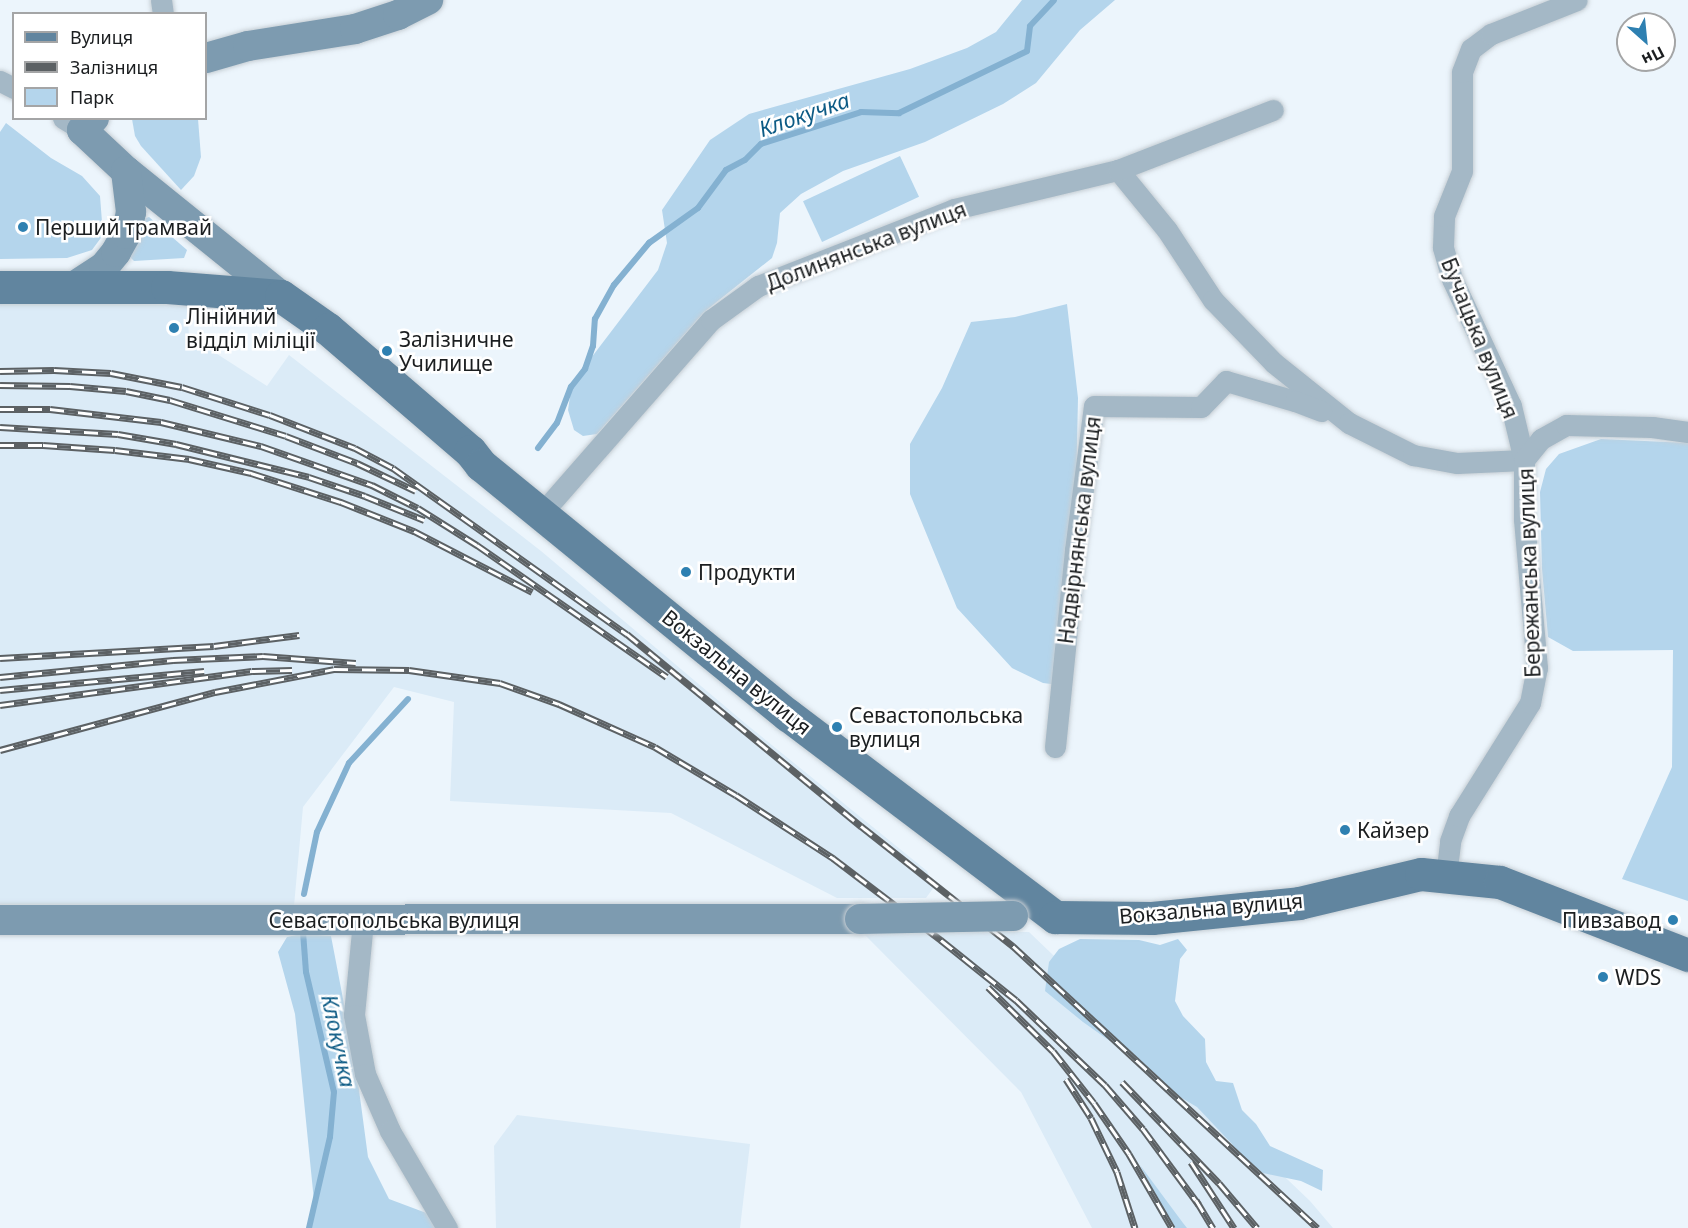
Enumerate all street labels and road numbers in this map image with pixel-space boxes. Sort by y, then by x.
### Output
street label: Долинянська вулиця [762,196,970,296]
street label: Бучацька вулиця [1436,254,1524,422]
street label: Надвірнянська вулиця [1053,415,1105,645]
street label: Бережанська вулиця [1513,468,1545,678]
street label: Вокзальна вулиця [657,604,817,740]
street label: Вокзальна вулиця [1118,887,1304,929]
street label: Севастопольська вулиця [268,907,520,933]

